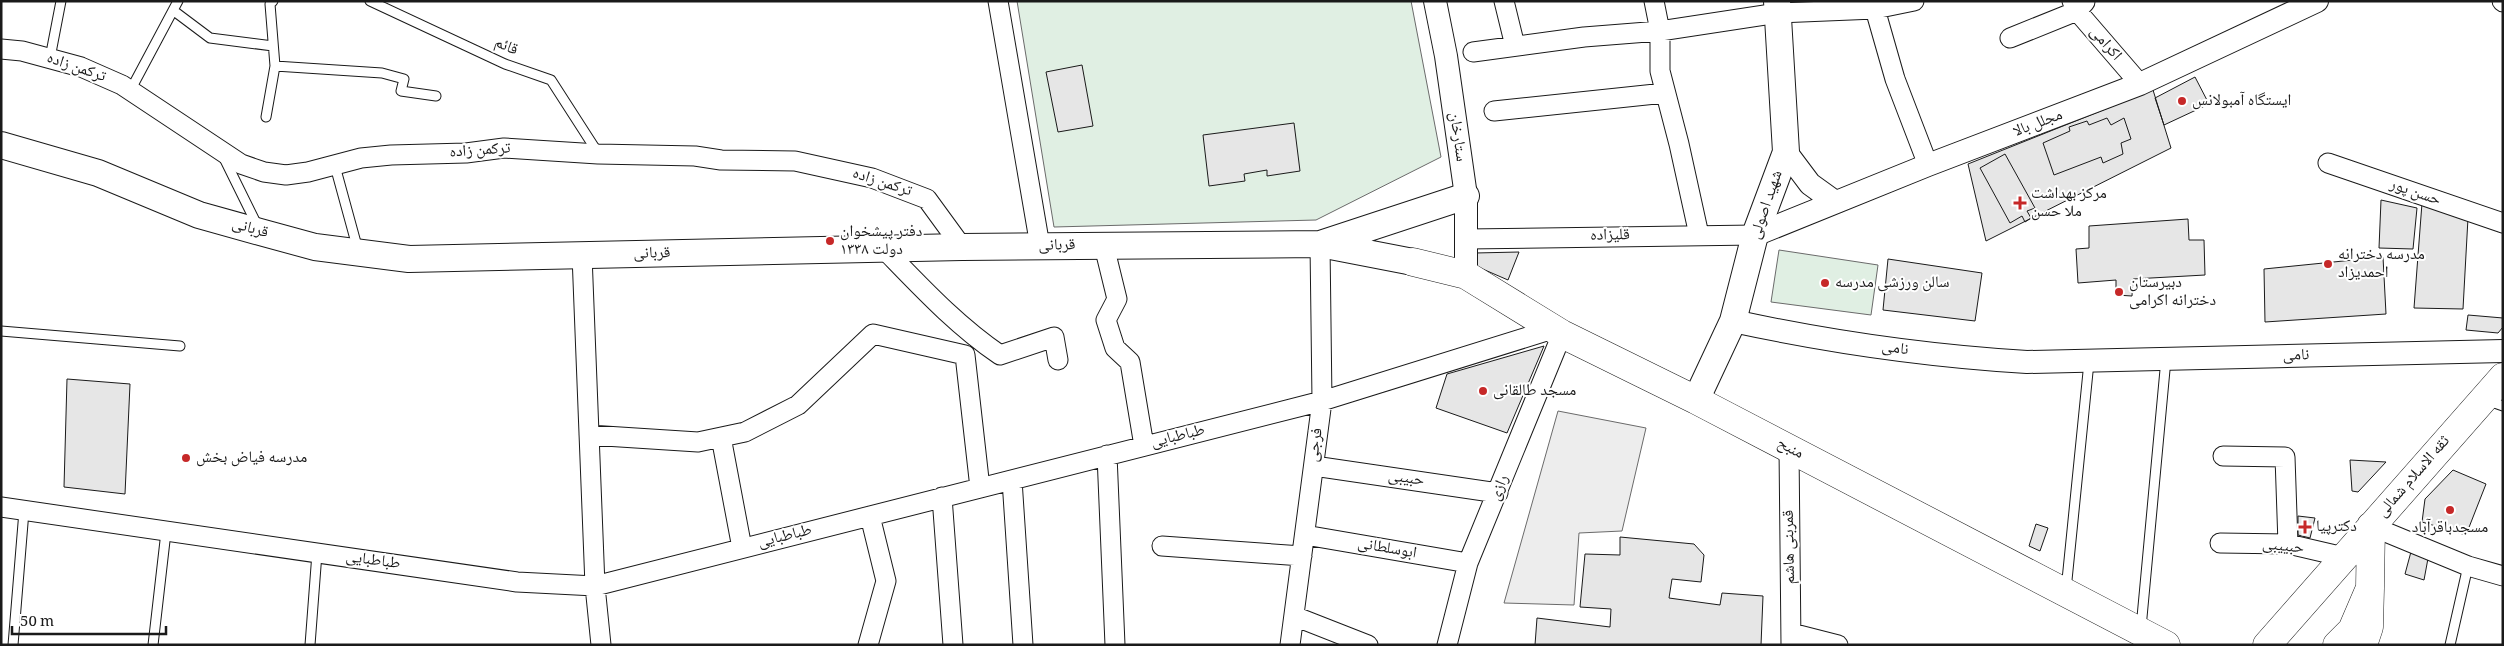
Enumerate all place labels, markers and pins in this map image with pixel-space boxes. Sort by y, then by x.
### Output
place label: ایستگاه آمبولانس [2192,88,2291,115]
marker: ایستگاه آمبولانس [2176,95,2188,107]
place label: مرکز بهداشت ملا حسن [2031,181,2107,226]
marker: مرکز بهداشت ملا حسن [2013,196,2027,210]
place label: دفتر پیشخوان دولت ۱۳۳۸ [840,219,922,264]
marker: دفتر پیشخوان دولت ۱۳۳۸ [824,235,836,247]
place label: مدرسه دخترانه احمدیزاد [2338,242,2425,287]
marker: مدرسه دخترانه احمدیزاد [2322,258,2334,270]
place label: سالن ورزشی مدرسه [1835,270,1950,297]
place label: دبیرستان دخترانه اکرامی [2129,270,2216,315]
marker: سالن ورزشی مدرسه [1819,277,1831,289]
marker: دبیرستان دخترانه اکرامی [2113,286,2125,298]
place label: مسجد طالقانی [1493,378,1576,405]
marker: مسجد طالقانی [1477,385,1489,397]
place label: مدرسه فیاض بخش [196,445,307,472]
marker: مدرسه فیاض بخش [180,452,192,464]
marker: مسجدباقرآباد [2444,504,2456,516]
place label: دکترپیا [2316,514,2357,541]
place label: مسجدباقرآباد [2412,515,2488,542]
marker: دکترپیا [2298,520,2312,534]

